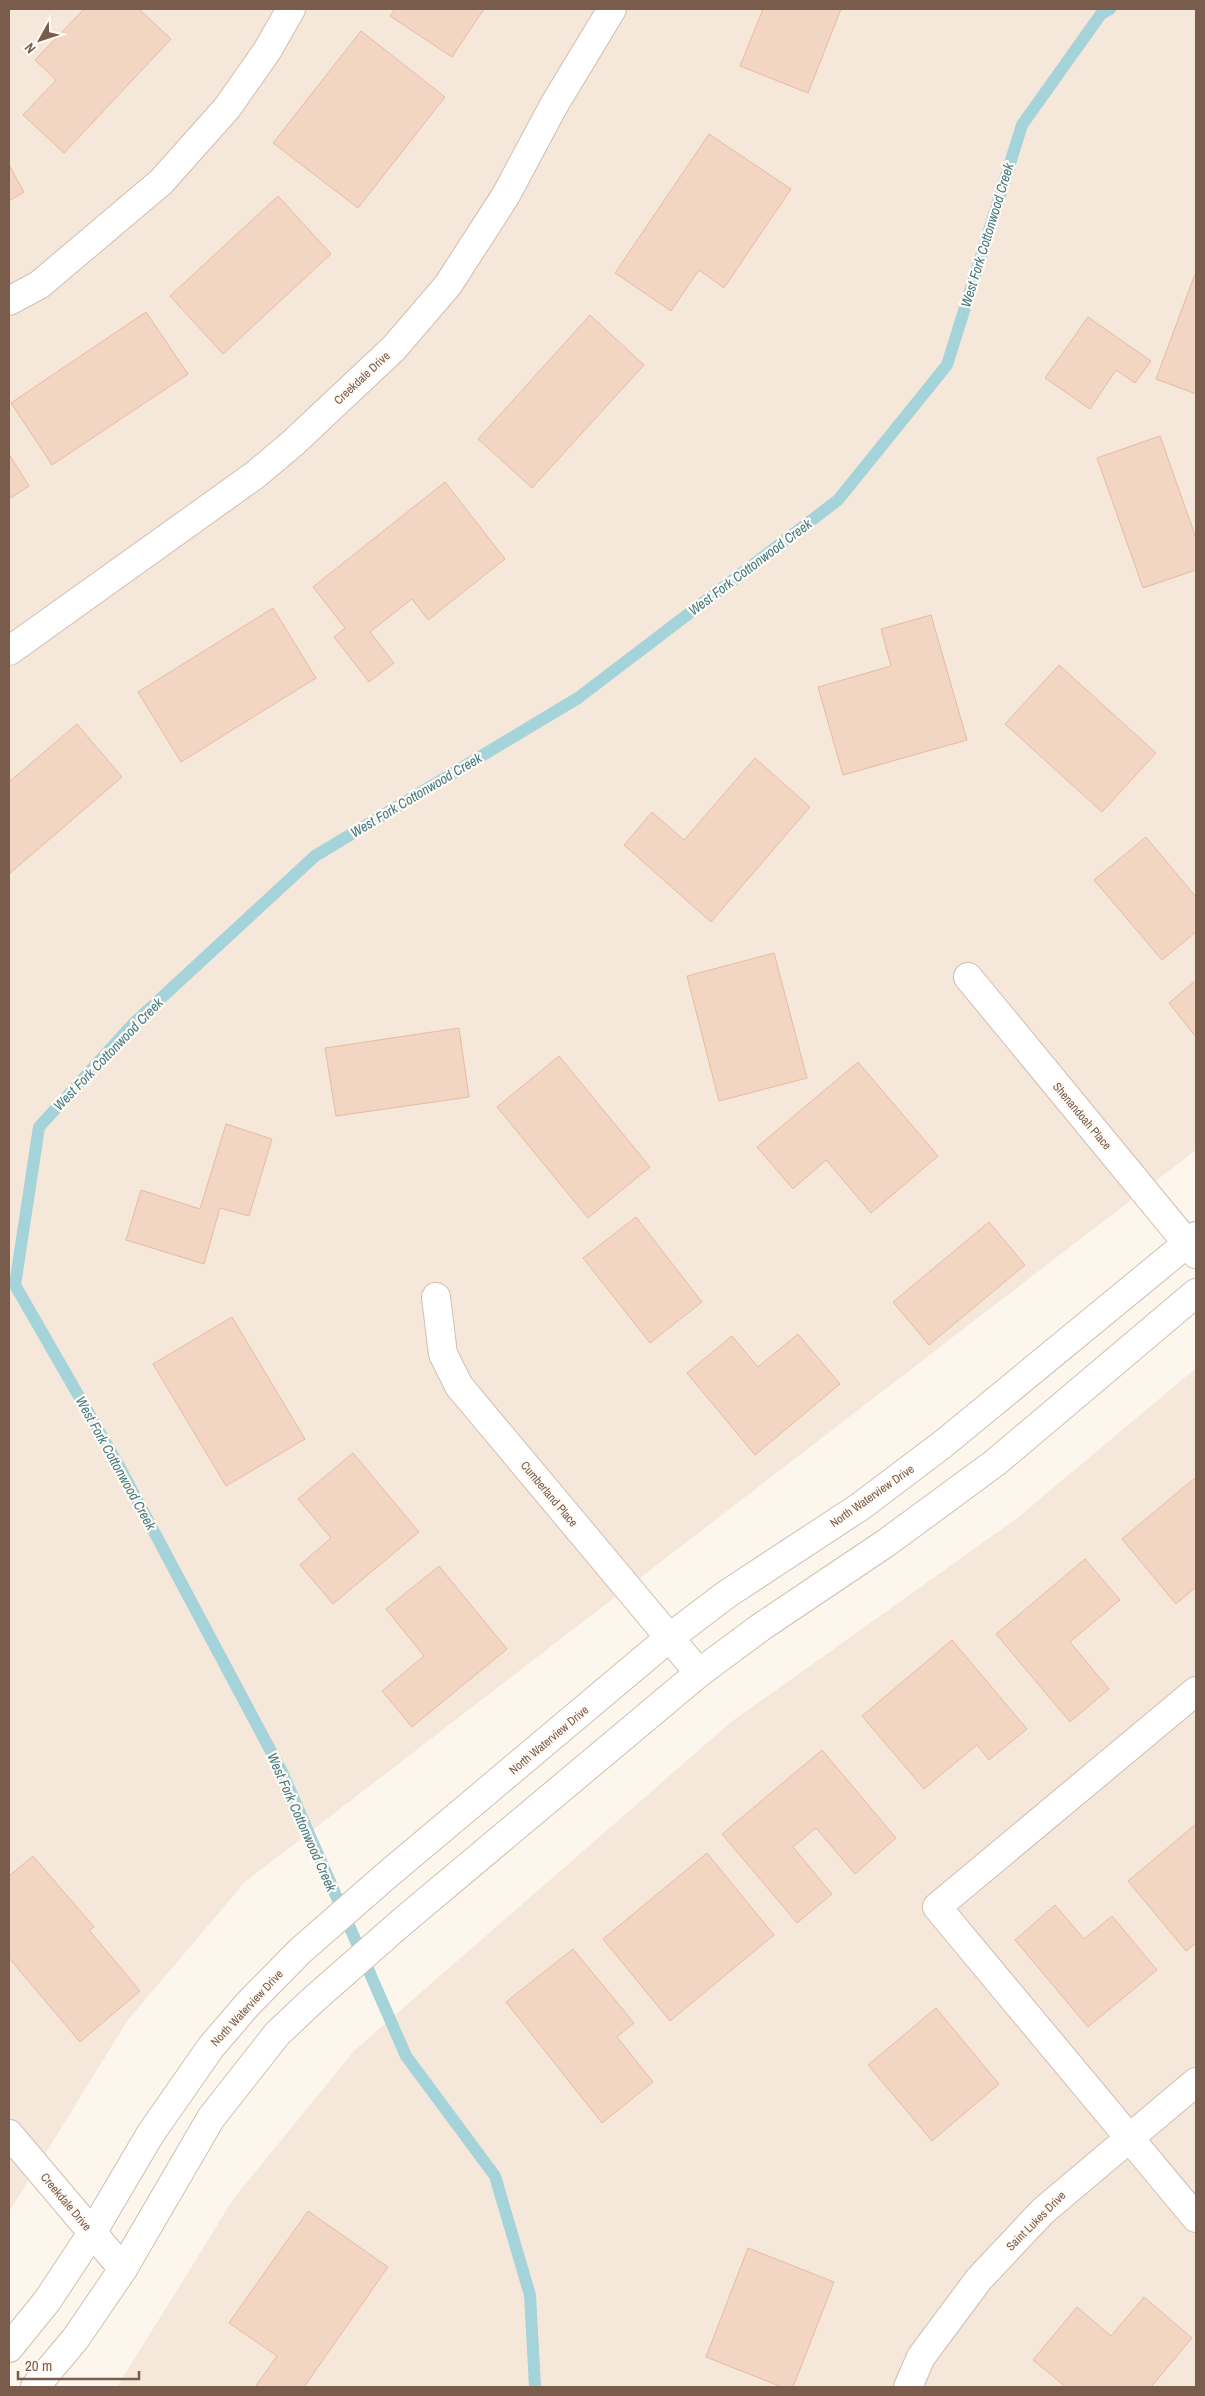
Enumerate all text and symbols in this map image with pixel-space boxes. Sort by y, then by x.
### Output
north arrow [15,15,65,65]
text: N [20,39,40,57]
water label: West Fork Cottonwood Creek [956,159,1018,309]
street label: Creekdale Drive [331,348,393,408]
water label: West Fork Cottonwood Creek [685,514,816,619]
water label: West Fork Cottonwood Creek [347,748,486,841]
water label: West Fork Cottonwood Creek [49,993,167,1114]
street label: Shenandoah Place [1049,1079,1115,1153]
water label: West Fork Cottonwood Creek [72,1393,161,1534]
street label: Cumberland Place [517,1458,581,1530]
street label: North Waterview Drive [827,1461,917,1531]
street label: North Waterview Drive [506,1702,592,1778]
water label: West Fork Cottonwood Creek [263,1750,341,1895]
street label: North Waterview Drive [207,1966,287,2050]
street label: Creekdale Drive [37,2170,95,2234]
street label: Saint Lukes Drive [1003,2188,1069,2254]
scale bar [18,2348,139,2380]
text: 20 m [25,2355,52,2376]

